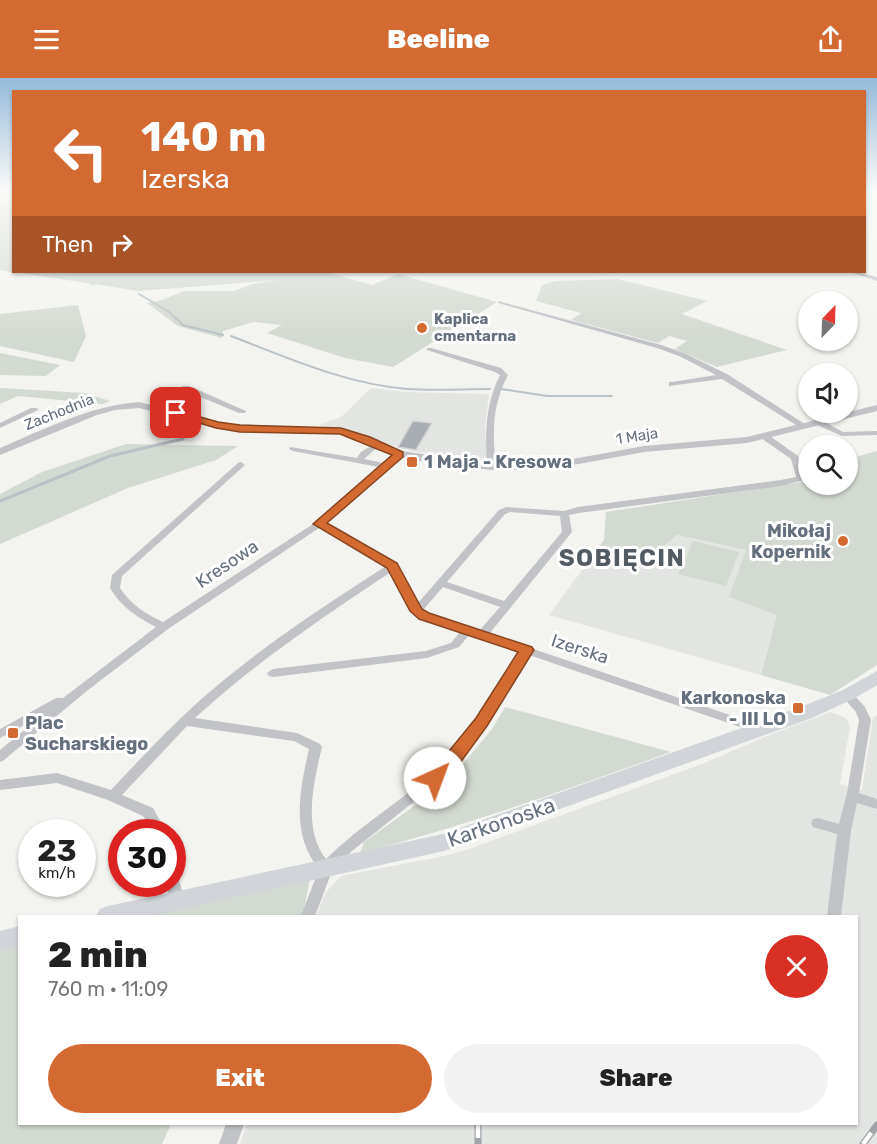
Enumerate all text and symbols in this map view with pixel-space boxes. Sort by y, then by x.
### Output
icon: menu [30,23,63,56]
text: Beeline [387,23,490,55]
icon: share [814,23,847,56]
text: 140 m [141,112,267,162]
icon: left [42,114,120,192]
text: Izerska [141,163,230,195]
icon: right [105,228,138,261]
text: Then [42,231,93,258]
north arrow [798,291,858,351]
map controls [798,291,858,495]
place label: Kaplica cmentarna [434,310,516,345]
marker: Kaplica cmentarna [415,321,429,335]
button: sound [798,363,858,423]
pin [150,387,201,438]
street label: Zachodnia [22,390,96,434]
icon: arrive [159,396,192,429]
street label: 1 Maja [615,424,659,448]
button: search [798,435,858,495]
place label: 1 Maja - Kresowa [424,451,572,473]
marker: 1 Maja - Kresowa [405,455,419,469]
place label: Mikołaj Kopernik [751,520,831,563]
marker: Mikołaj Kopernik [836,534,850,548]
street label: Kresowa [191,535,263,593]
district label: SOBIĘCIN [559,544,685,572]
street label: Izerska [548,629,612,669]
place label: Karkonoska - III LO [681,687,786,730]
marker: Karkonoska - III LO [791,701,805,715]
place label: Plac Sucharskiego [25,712,148,755]
marker: Plac Sucharskiego [6,726,20,740]
position arrow [403,746,467,810]
street label: Karkonoska [444,792,558,852]
speed limit sign: 30 [108,819,186,897]
text: 23 [37,833,77,869]
text: km/h [38,864,76,882]
text: 2 min [48,933,148,976]
button: close [765,935,828,998]
text: 760 m · 11:09 [48,977,168,1001]
button: Exit [48,1044,432,1113]
button: Share [444,1044,828,1113]

